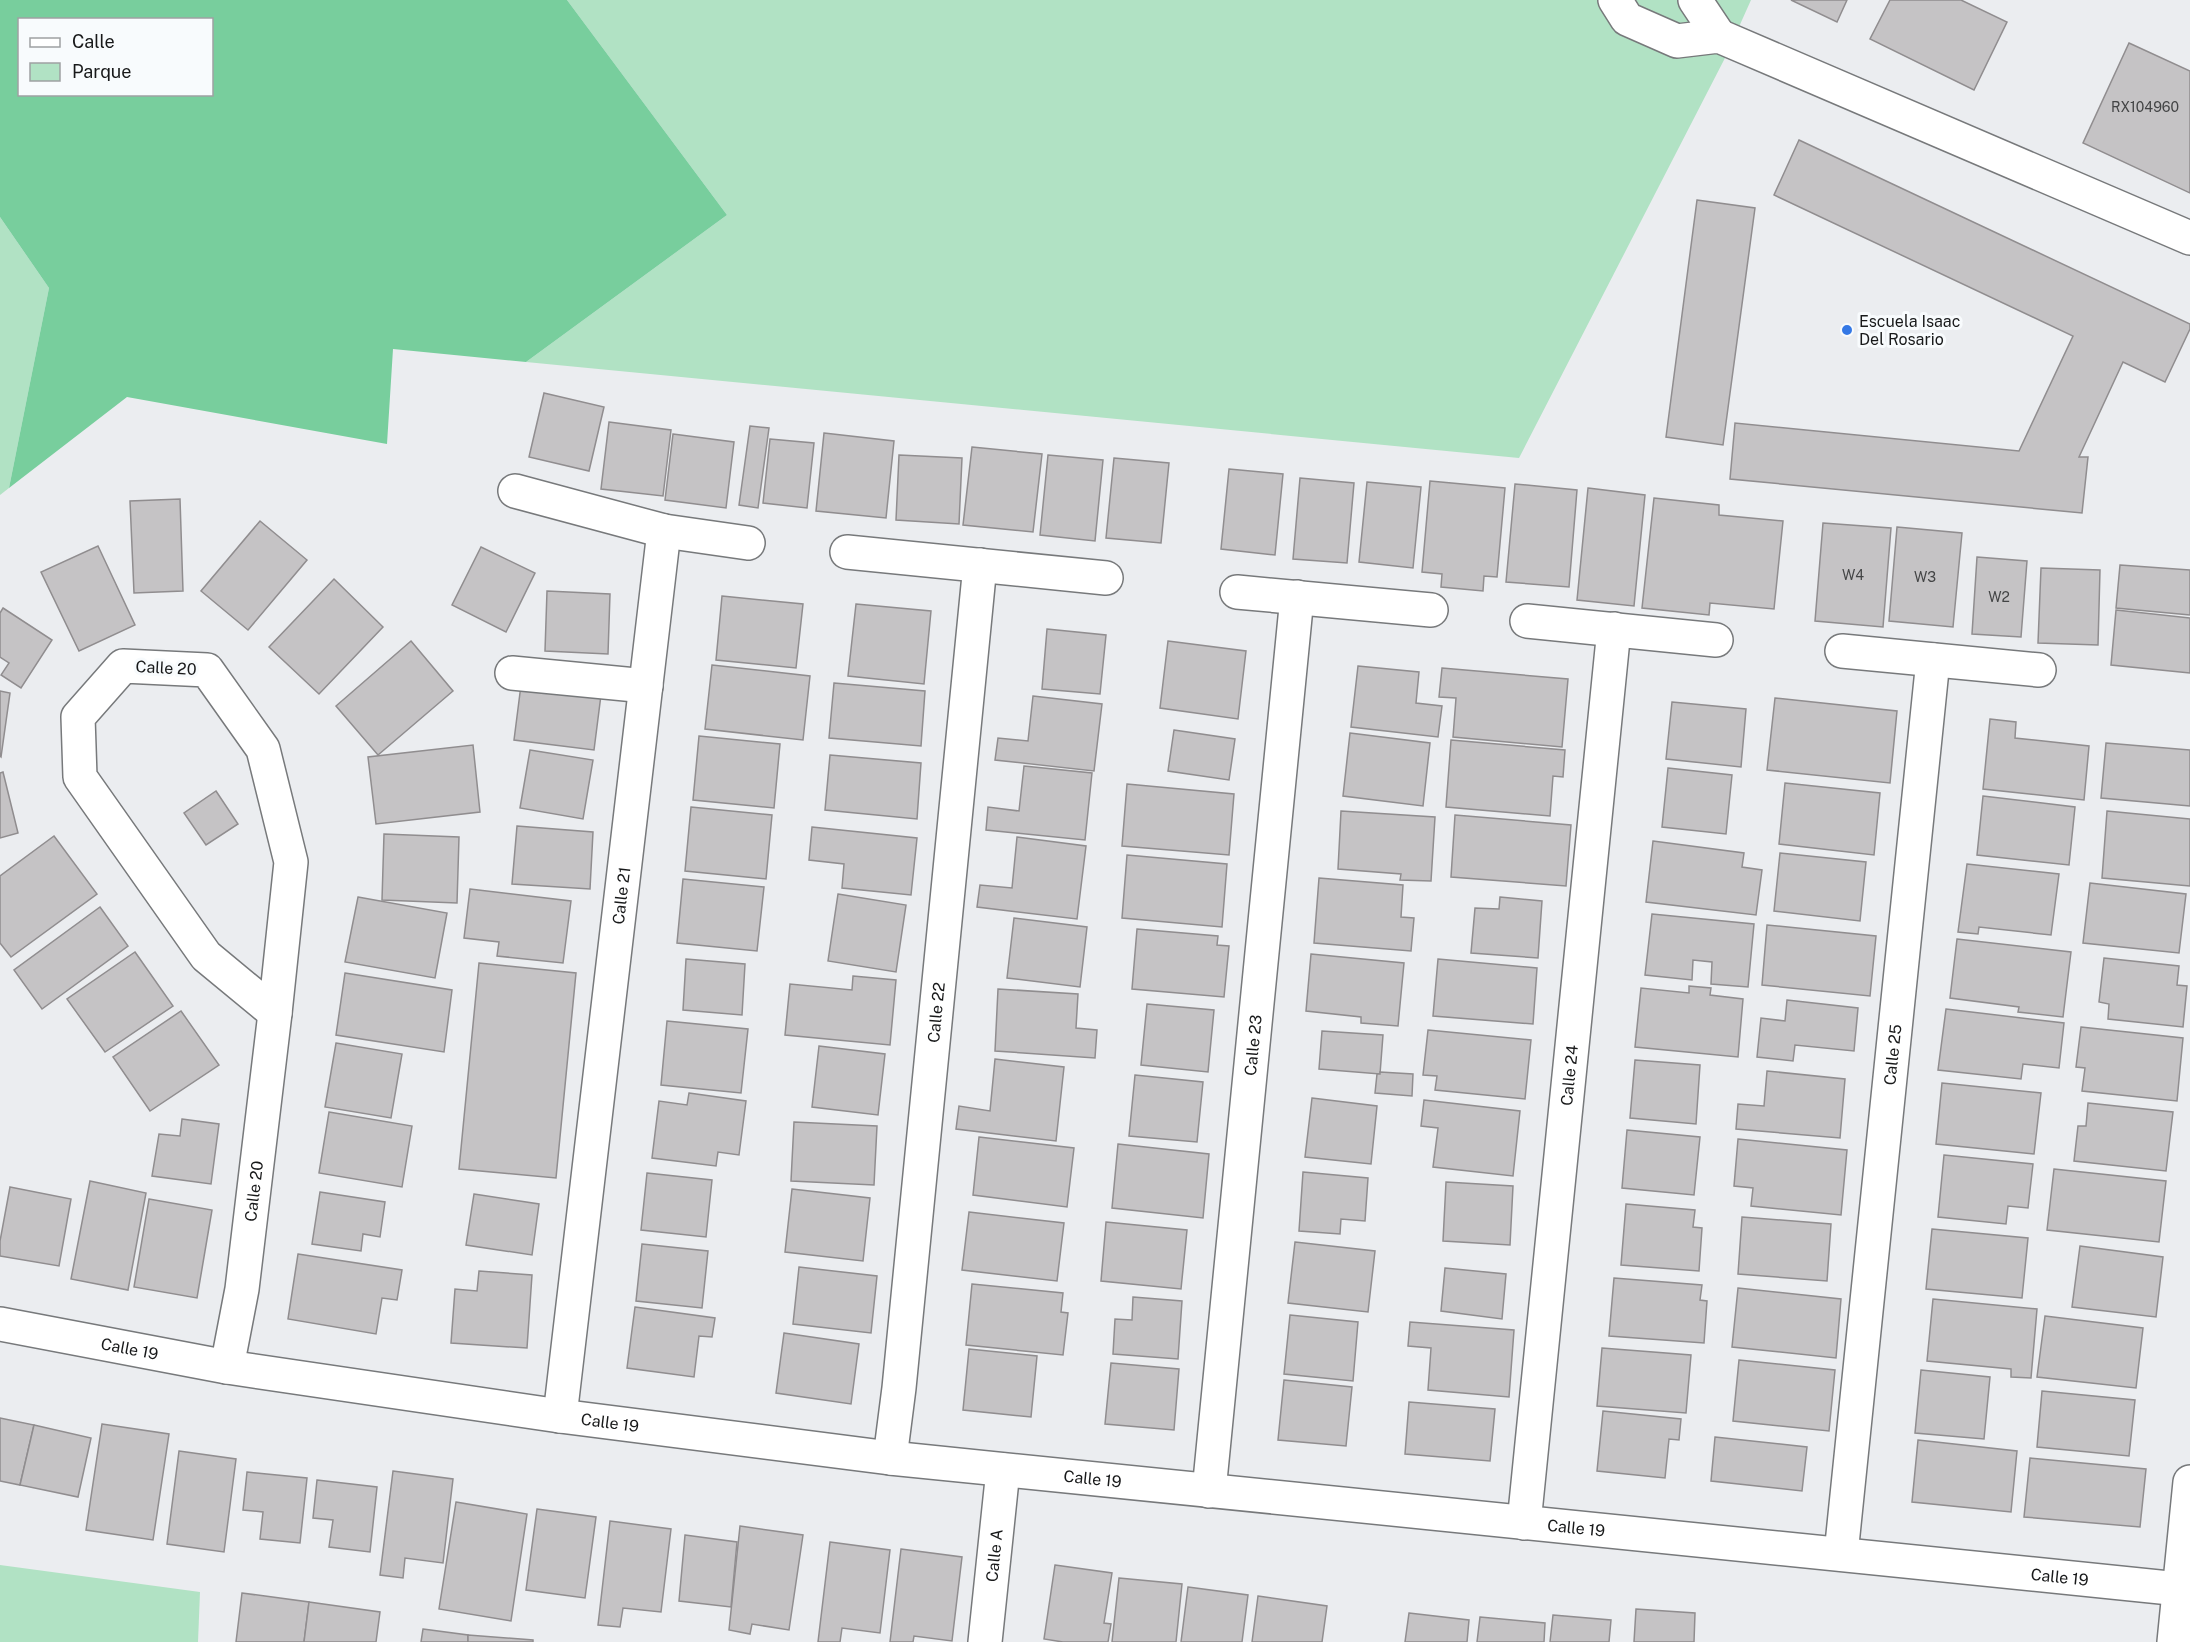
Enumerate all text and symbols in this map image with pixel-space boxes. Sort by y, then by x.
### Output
legend [18,18,213,96]
text: Calle [72,31,115,52]
text: Parque [72,61,132,82]
house number: RX104960 [2111,99,2179,115]
place label: Escuela Isaac Del Rosario [1859,312,1960,349]
marker: Escuela Isaac Del Rosario [1840,323,1854,337]
house number: W4 [1842,567,1864,583]
house number: W3 [1914,569,1936,585]
house number: W2 [1988,589,2010,605]
street label: Calle 20 [135,657,197,679]
street label: Calle 21 [608,866,634,925]
street label: Calle 22 [924,981,948,1044]
street label: Calle 23 [1240,1014,1265,1077]
street label: Calle 25 [1880,1023,1905,1086]
street label: Calle 24 [1557,1044,1582,1107]
street label: Calle 20 [241,1159,267,1223]
street label: Calle 19 [99,1334,160,1363]
street label: Calle 19 [580,1409,640,1435]
street label: Calle 19 [1063,1466,1123,1491]
street label: Calle 19 [1546,1515,1606,1540]
street label: Calle A [982,1528,1006,1583]
street label: Calle 19 [2030,1564,2090,1589]

